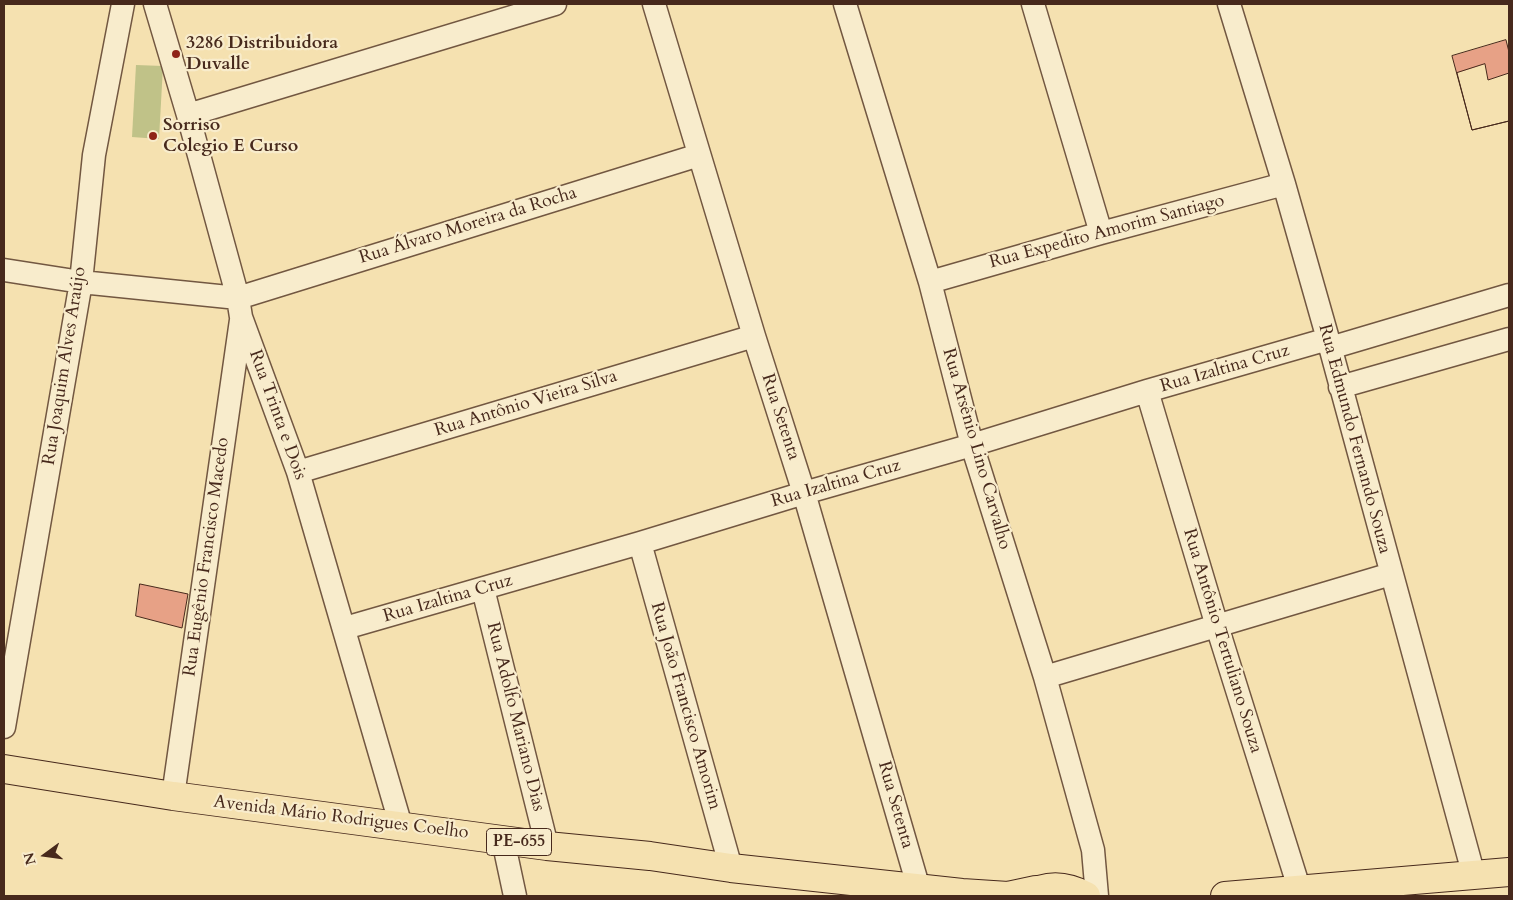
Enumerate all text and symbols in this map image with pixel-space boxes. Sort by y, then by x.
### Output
place label: 3286 Distribuidora Duvalle [186,33,338,76]
marker: 3286 Distribuidora Duvalle [170,48,182,60]
place label: Sorriso Colegio E Curso [163,115,298,158]
marker: Sorriso Colegio E Curso [147,130,159,142]
street label: Rua Álvaro Moreira da Rocha [357,183,579,269]
street label: Rua Expedito Amorim Santiago [987,190,1227,274]
street label: Rua Joaquim Alves Araújo [39,265,91,467]
street label: Rua Edmundo Fernando Souza [1313,322,1395,556]
street label: Rua Izaltina Cruz [1158,340,1292,398]
street label: Rua Arsênio Lino Carvalho [937,346,1015,552]
street label: Rua Trinta e Dois [243,347,311,483]
street label: Rua Antônio Vieira Silva [432,366,620,442]
street label: Rua Setenta [756,371,804,463]
street label: Rua Eugênio Francisco Macedo [180,436,234,678]
street label: Rua Izaltina Cruz [769,455,903,513]
street label: Rua Antônio Tertuliano Souza [1178,526,1266,756]
street label: Rua Izaltina Cruz [381,570,515,628]
street label: Rua João Francisco Amorim [645,600,725,812]
street label: Rua Adolfo Mariano Dias [481,620,549,814]
street label: Rua Setenta [872,759,918,851]
street label: Avenida Mário Rodrigues Coelho [212,792,470,844]
road number: PE-655 [486,829,552,856]
north arrow [20,830,70,880]
text: N [19,851,41,867]

